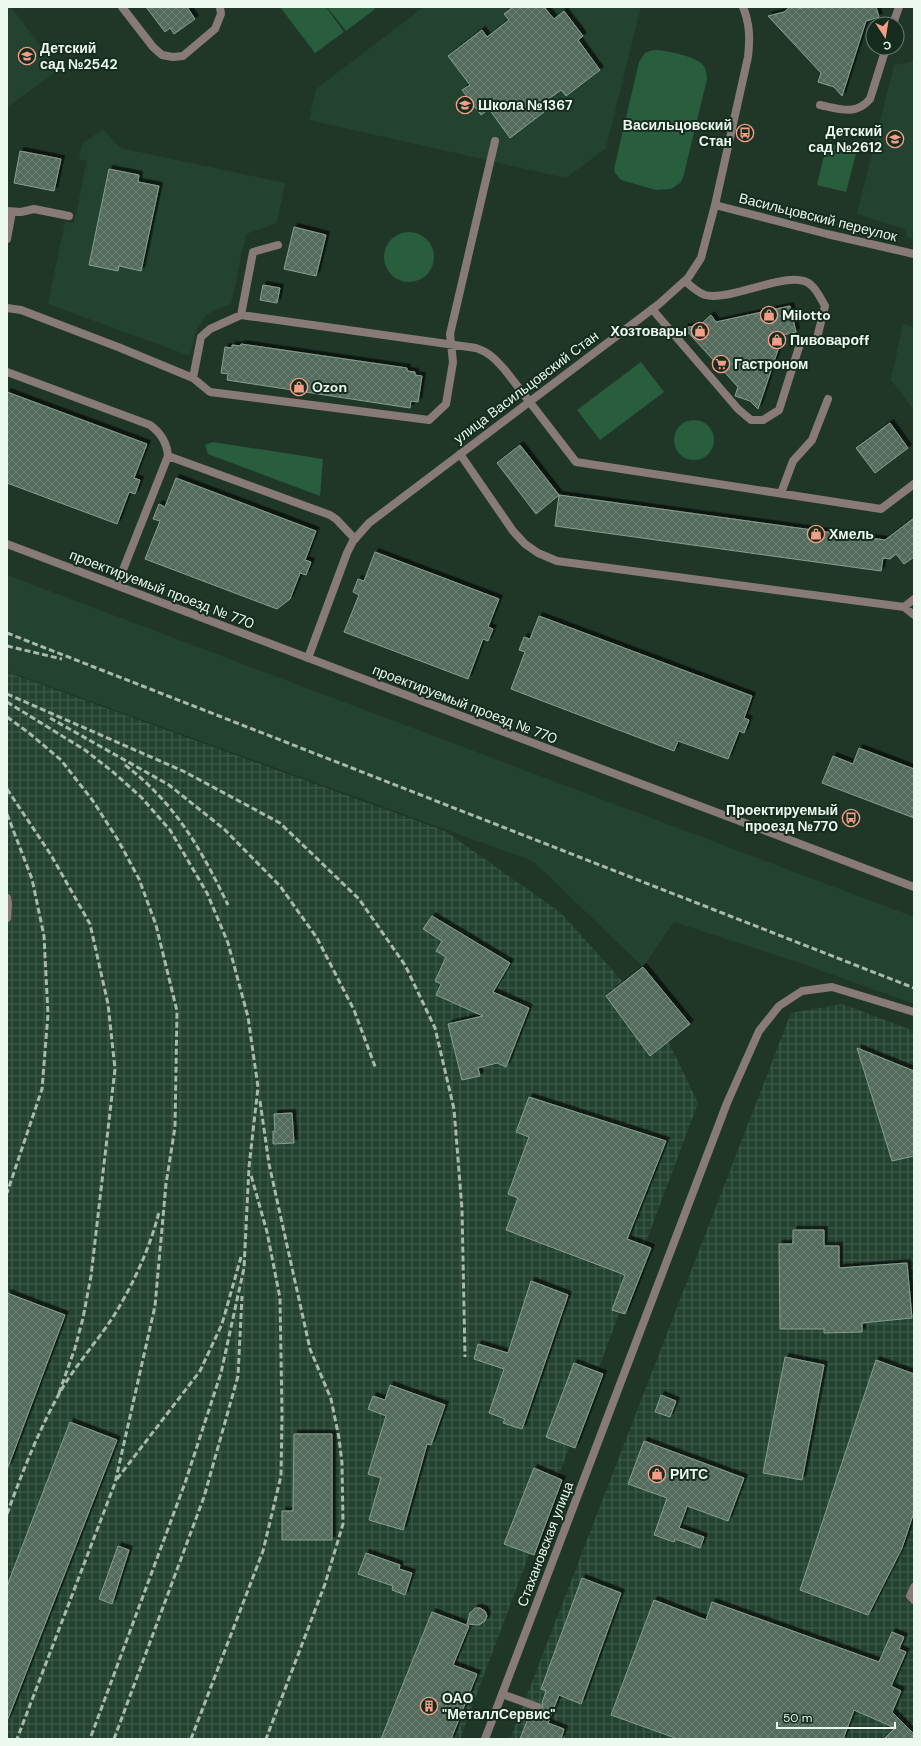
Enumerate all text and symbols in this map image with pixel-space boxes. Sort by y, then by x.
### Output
north arrow [865,16,905,56]
text: С [882,38,892,53]
place label: Детский сад №2542 [40,39,118,73]
school or university icon: Детский сад №2542 [17,46,37,66]
school or university icon: Школа №1367 [455,95,475,115]
place label: Школа №1367 [478,96,573,114]
place label: Васильцовский Стан [623,116,732,150]
place label: Детский сад №2612 [808,122,882,156]
bus stop icon: Васильцовский Стан [735,123,755,143]
school or university icon: Детский сад №2612 [885,129,905,149]
street label: Васильцовский переулок [737,189,900,246]
shop icon: Milotto [759,305,779,325]
place label: Milotto [782,306,831,324]
shop icon: Хозтовары [690,321,710,341]
place label: Хозтовары [611,322,687,340]
street label: улица Васильцовский Стан [450,327,602,447]
shop icon: Пивовароff [767,330,787,350]
place label: Пивовароff [790,331,869,349]
supermarket icon: Гастроном [711,354,731,374]
place label: Гастроном [734,355,808,373]
shop icon: Ozon [289,377,309,397]
place label: Ozon [312,378,347,396]
shop icon: Хмель [806,524,826,544]
place label: Хмель [829,525,874,543]
street label: проектируемый проезд № 770 [67,545,257,633]
street label: проектируемый проезд № 770 [370,660,560,748]
place label: Проектируемый проезд №770 [726,801,838,835]
bus stop icon: Проектируемый проезд №770 [841,808,861,828]
shop icon: РИТС [647,1464,667,1484]
place label: РИТС [670,1465,708,1483]
street label: Стахановская улица [513,1479,577,1609]
place label: ОАО "МеталлСервис" [442,1689,555,1723]
building icon: ОАО "МеталлСервис" [419,1696,439,1716]
scale bar [777,1704,895,1730]
text: 50 m [783,1710,812,1726]

